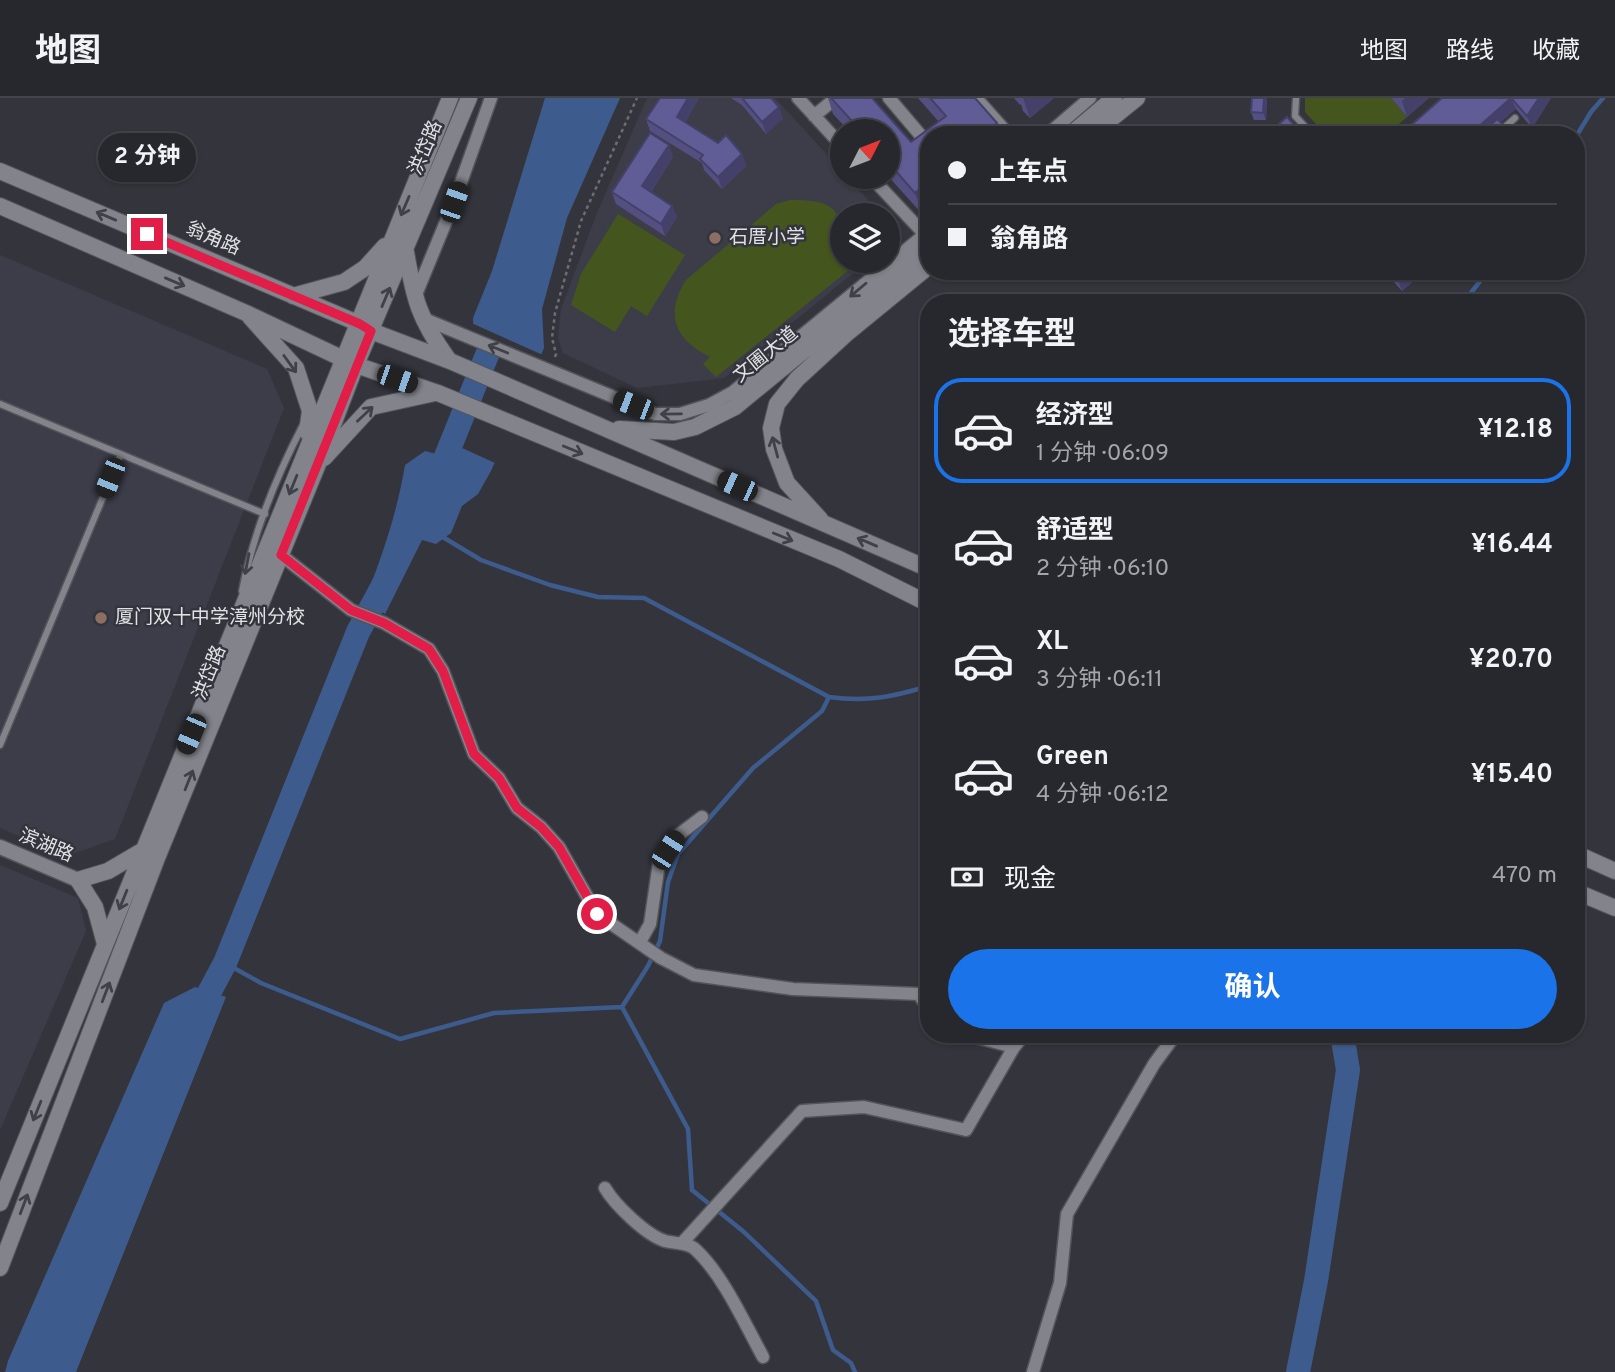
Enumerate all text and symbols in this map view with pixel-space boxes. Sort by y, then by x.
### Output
text: 地图 [35,32,101,74]
text: 地图 [1360,37,1408,67]
text: 路线 [1446,37,1494,67]
text: 收藏 [1532,37,1580,67]
street label: 洪岱路 [404,117,448,179]
north arrow [830,119,900,189]
map controls [830,119,900,273]
callout: 2 分钟 [98,132,196,181]
text: 2 分钟 [114,143,180,172]
text: 上车点 [990,157,1068,190]
car [438,179,471,225]
one-way arrow [398,195,411,217]
button: layers [830,203,900,273]
one-way arrow [96,209,117,222]
street label: 翁角路 [182,217,244,261]
route end [131,218,163,250]
text: 翁角路 [990,224,1068,257]
place label: 石厝小学 [729,226,805,250]
marker: 石厝小学 [707,230,723,246]
one-way arrow [164,276,185,289]
one-way arrow [849,283,867,298]
one-way arrow [380,287,393,308]
text: 选择车型 [948,316,1076,356]
street label: 文圃大道 [729,322,803,388]
one-way arrow [487,342,509,355]
one-way arrow [283,354,298,373]
car [374,362,421,396]
car [610,388,657,422]
icon: car [952,399,1015,462]
text: 经济型 [1036,400,1114,433]
one-way arrow [357,406,374,423]
one-way arrow [660,407,683,420]
text: ¥12.18 [1478,414,1553,447]
one-way arrow [768,436,781,458]
text: 1 分钟 · 06:09 [1036,440,1169,469]
one-way arrow [562,445,583,458]
car [93,455,128,501]
car [714,468,761,504]
one-way arrow [285,474,298,496]
icon: car [952,514,1015,577]
text: 舒适型 [1036,515,1114,548]
text: ¥16.44 [1471,529,1553,562]
one-way arrow [772,531,794,544]
one-way arrow [856,535,878,548]
one-way arrow [240,552,254,575]
text: 2 分钟 · 06:10 [1036,555,1169,584]
place label: 厦门双十中学漳州分校 [115,606,305,630]
marker: 厦门双十中学漳州分校 [93,610,109,626]
text: XL [1036,626,1068,659]
icon: car [952,629,1015,692]
street label: 洪岱路 [188,642,232,704]
text: ¥20.70 [1469,644,1553,677]
text: 3 分钟 · 06:11 [1036,666,1163,695]
car [174,711,209,757]
text: Green [1036,741,1109,774]
icon: car [952,744,1015,807]
text: ¥15.40 [1471,759,1553,792]
one-way arrow [183,770,196,791]
text: 4 分钟 · 06:12 [1036,781,1169,810]
street label: 滨湖路 [15,824,77,868]
car [648,827,689,873]
icon: cash [948,858,986,896]
text: 470 m [1492,862,1557,891]
text: 现金 [1004,864,1056,897]
one-way arrow [115,888,128,910]
route start [581,898,613,930]
button: 确认 [948,949,1557,1029]
one-way arrow [101,981,113,1003]
one-way arrow [30,1099,43,1121]
one-way arrow [19,1194,32,1216]

